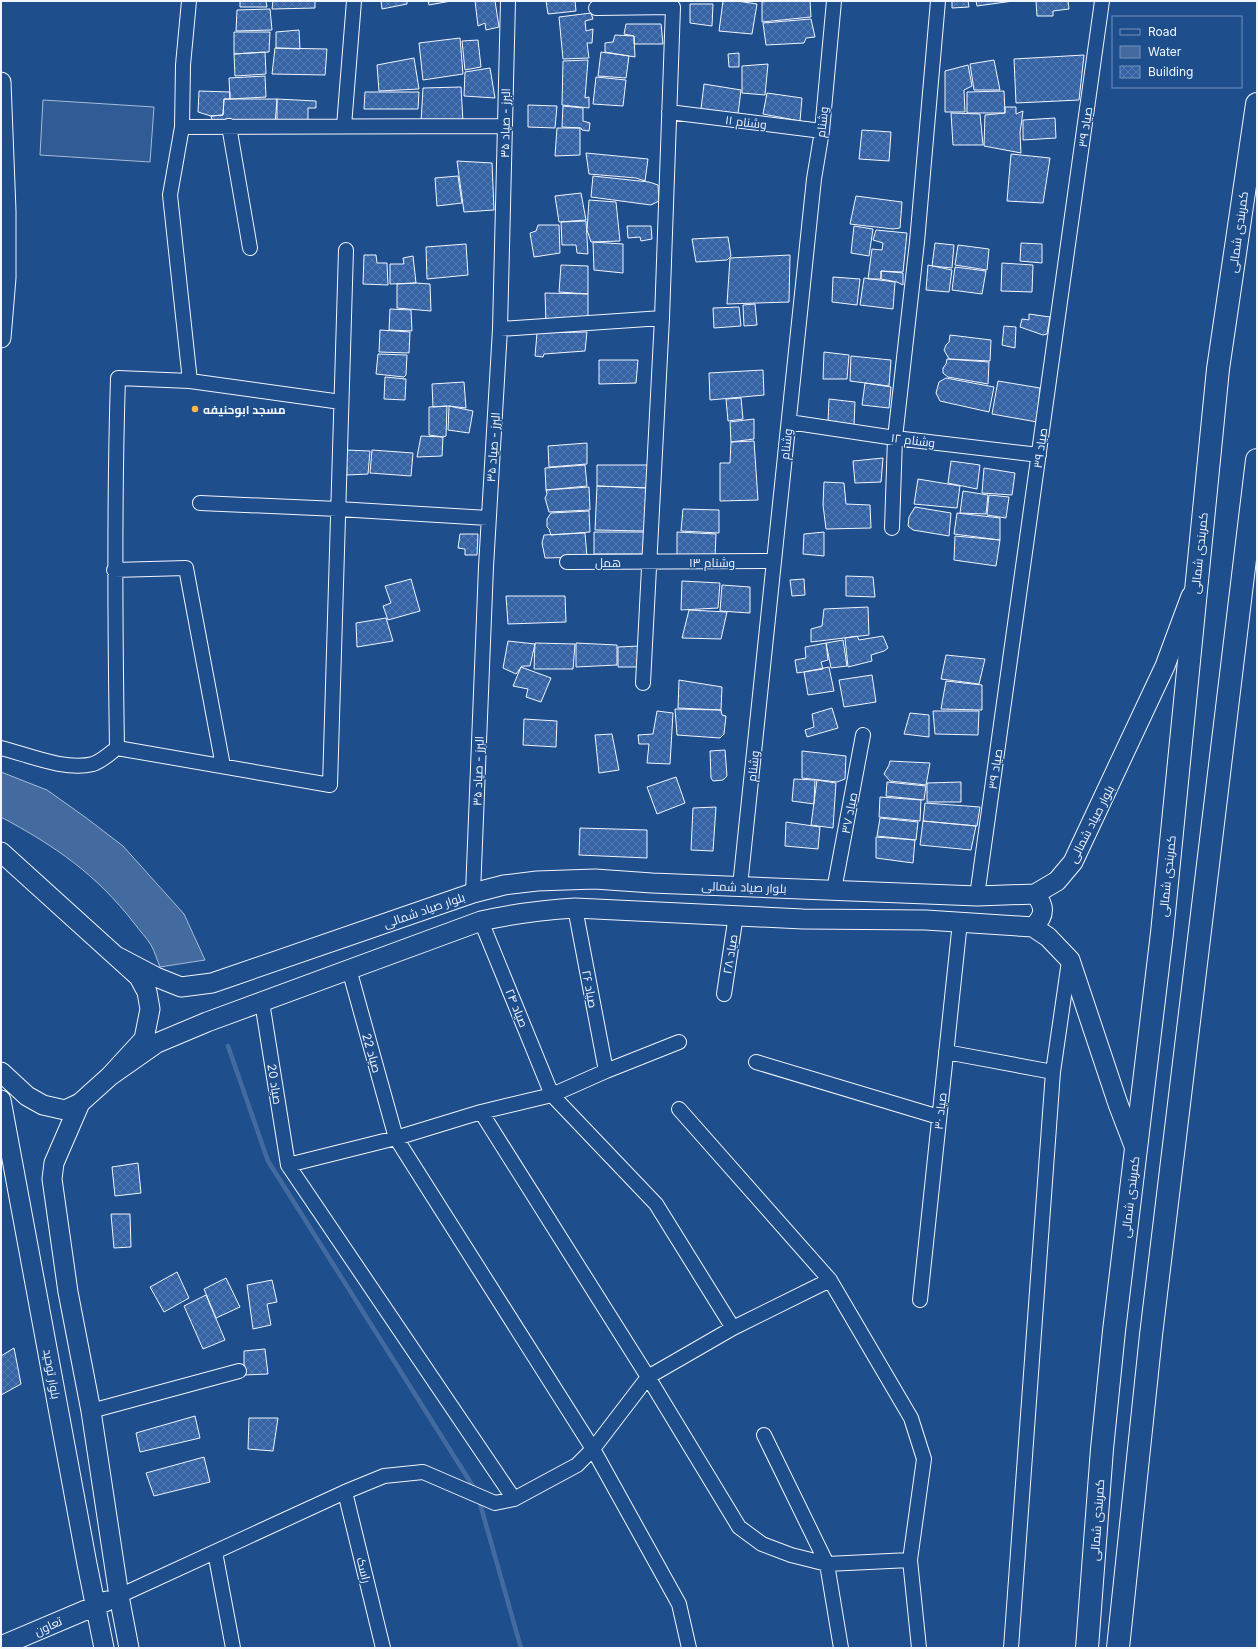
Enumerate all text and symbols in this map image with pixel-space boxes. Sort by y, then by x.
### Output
legend [1112,16,1242,88]
text: Road [1148,24,1177,39]
text: Water [1148,44,1182,59]
text: Building [1148,64,1193,79]
street label: البرز - صیاد ۳۵ [497,88,513,158]
street label: وشنام [813,106,832,138]
street label: صیاد ۳۹ [1075,106,1095,148]
street label: وشنام ۱۱ [724,112,768,133]
street label: کمربندی شمالی [1225,190,1251,274]
place label: مسجد ابوحنیفه [203,402,286,418]
marker: مسجد ابوحنیفه [190,404,200,414]
street label: البرز - صیاد ۳۵ [483,412,503,482]
street label: صیاد ۳۹ [1030,427,1050,469]
street label: وشنام [777,428,796,460]
street label: وشنام ۱۲ [890,430,936,451]
street label: کمربندی شمالی [1187,511,1211,595]
street label: همل [595,555,621,570]
street label: وشنام ۱۳ [689,555,735,571]
street label: البرز - صیاد ۳۵ [469,736,487,806]
street label: صیاد ۳۹ [985,748,1005,790]
street label: وشنام [744,750,763,782]
street label: بلوار صیاد شمالی [1065,783,1117,865]
street label: صیاد ۳۷ [838,791,860,835]
street label: کمربندی شمالی [1155,834,1179,918]
street label: بلوار صیاد شمالی [701,878,787,896]
street label: بلوار صیاد شمالی [381,889,467,931]
street label: صیاد ۲۸ [719,933,741,975]
street label: صیاد ۲۶ [579,969,601,1009]
street label: صیاد ۲۴ [502,986,532,1030]
street label: صیاد 22 [359,1031,385,1075]
street label: صیاد 20 [264,1063,286,1105]
street label: صیاد ۳۰ [931,1092,949,1130]
street label: کمربندی شمالی [1118,1155,1142,1239]
street label: بلوار توحید [40,1348,64,1400]
street label: کمربندی شمالی [1087,1479,1107,1561]
street label: راسک [354,1556,374,1584]
street label: تعاون [32,1613,65,1639]

